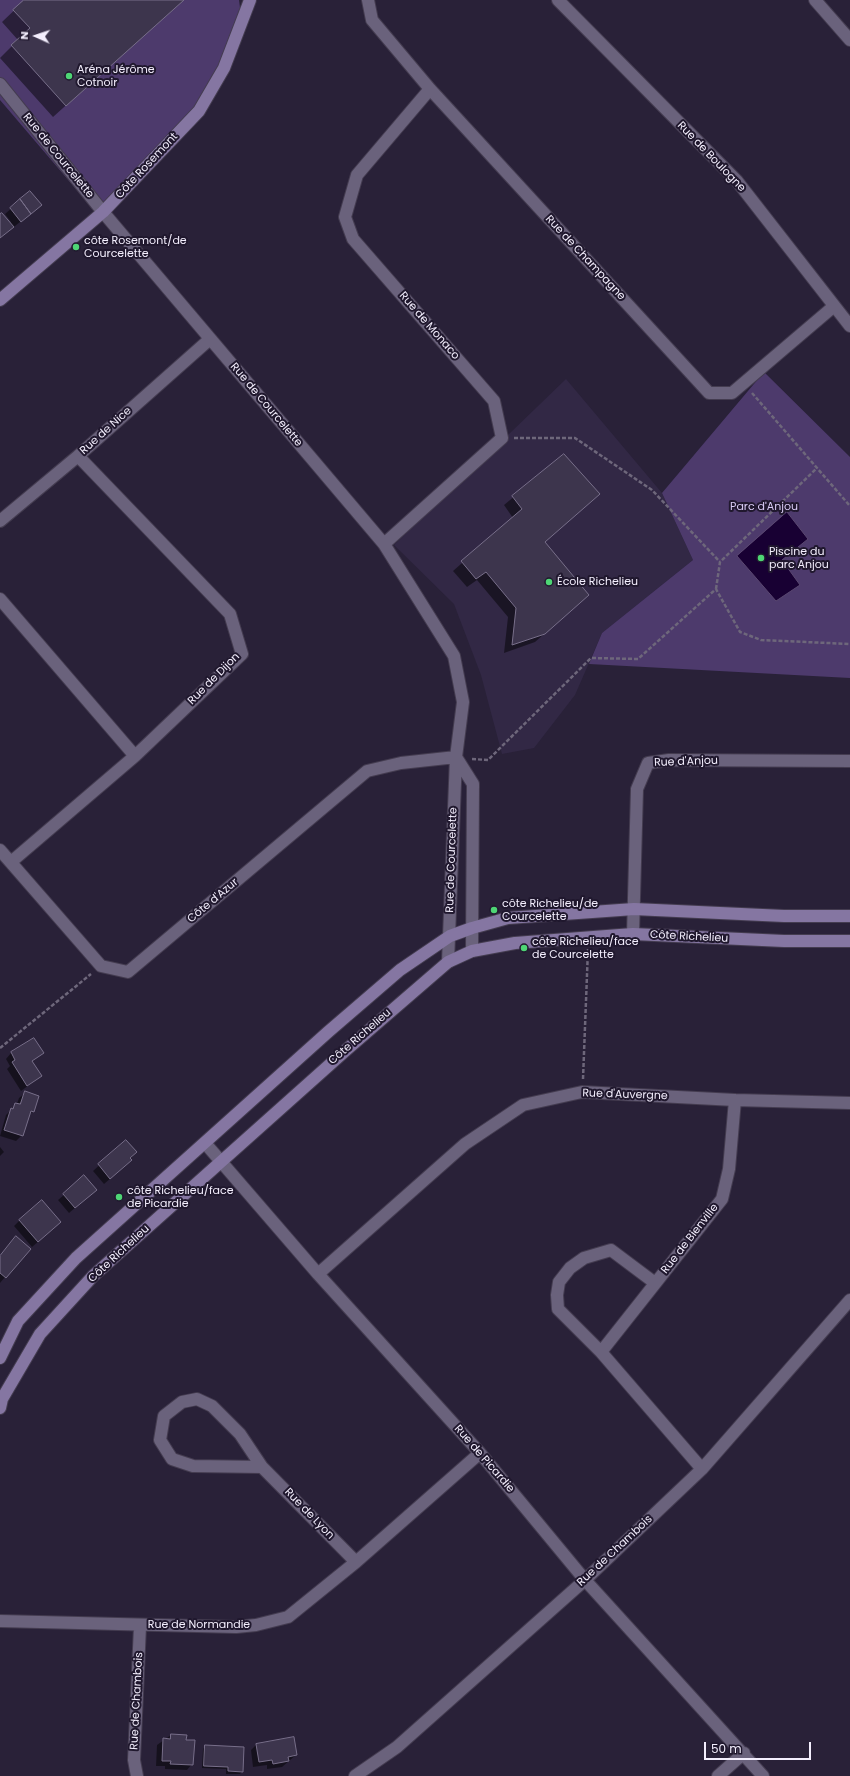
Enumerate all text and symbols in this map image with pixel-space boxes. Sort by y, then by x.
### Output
north arrow [16,16,56,56]
text: N [16,31,32,40]
place label: Aréna Jérôme Cotnoir [77,63,155,89]
marker: Aréna Jérôme Cotnoir [64,71,74,81]
street label: Rue de Courcelette [20,111,96,201]
street label: Rue de Boulogne [674,119,748,195]
street label: Côte Rosemont [113,130,181,202]
street label: Rue de Champagne [542,213,628,303]
place label: côte Rosemont/de Courcelette [84,234,187,260]
marker: côte Rosemont/de Courcelette [71,242,81,252]
street label: Rue de Monaco [396,289,462,363]
street label: Rue de Courcelette [227,360,305,450]
street label: Rue de Nice [78,404,134,458]
park label: Parc d'Anjou [730,500,798,514]
place label: Piscine du parc Anjou [769,545,829,571]
marker: Piscine du parc Anjou [756,553,766,563]
place label: École Richelieu [557,575,638,589]
marker: École Richelieu [544,577,554,587]
street label: Rue de Dijon [185,650,243,708]
street label: Rue d'Anjou [654,754,718,770]
street label: Rue de Courcelette [444,807,460,913]
street label: Côte d'Azur [185,876,241,926]
place label: côte Richelieu/de Courcelette [502,897,598,923]
marker: côte Richelieu/de Courcelette [489,905,499,915]
street label: Côte Richelieu [649,928,729,946]
place label: côte Richelieu/face de Courcelette [532,935,638,961]
marker: côte Richelieu/face de Courcelette [519,943,529,953]
street label: Côte Richelieu [326,1006,394,1068]
street label: Rue d'Auvergne [582,1087,668,1103]
place label: côte Richelieu/face de Picardie [127,1184,233,1210]
marker: côte Richelieu/face de Picardie [114,1192,124,1202]
street label: Rue de Bienville [659,1201,721,1277]
street label: Côte Richelieu [86,1222,152,1286]
street label: Rue de Picardie [451,1423,517,1495]
street label: Rue de Lyon [281,1486,337,1542]
street label: Rue de Chambois [575,1513,655,1589]
street label: Rue de Normandie [148,1618,250,1632]
street label: Rue de Chambois [128,1652,146,1750]
scale bar [706,1734,813,1760]
text: 50 m [711,1740,742,1757]

